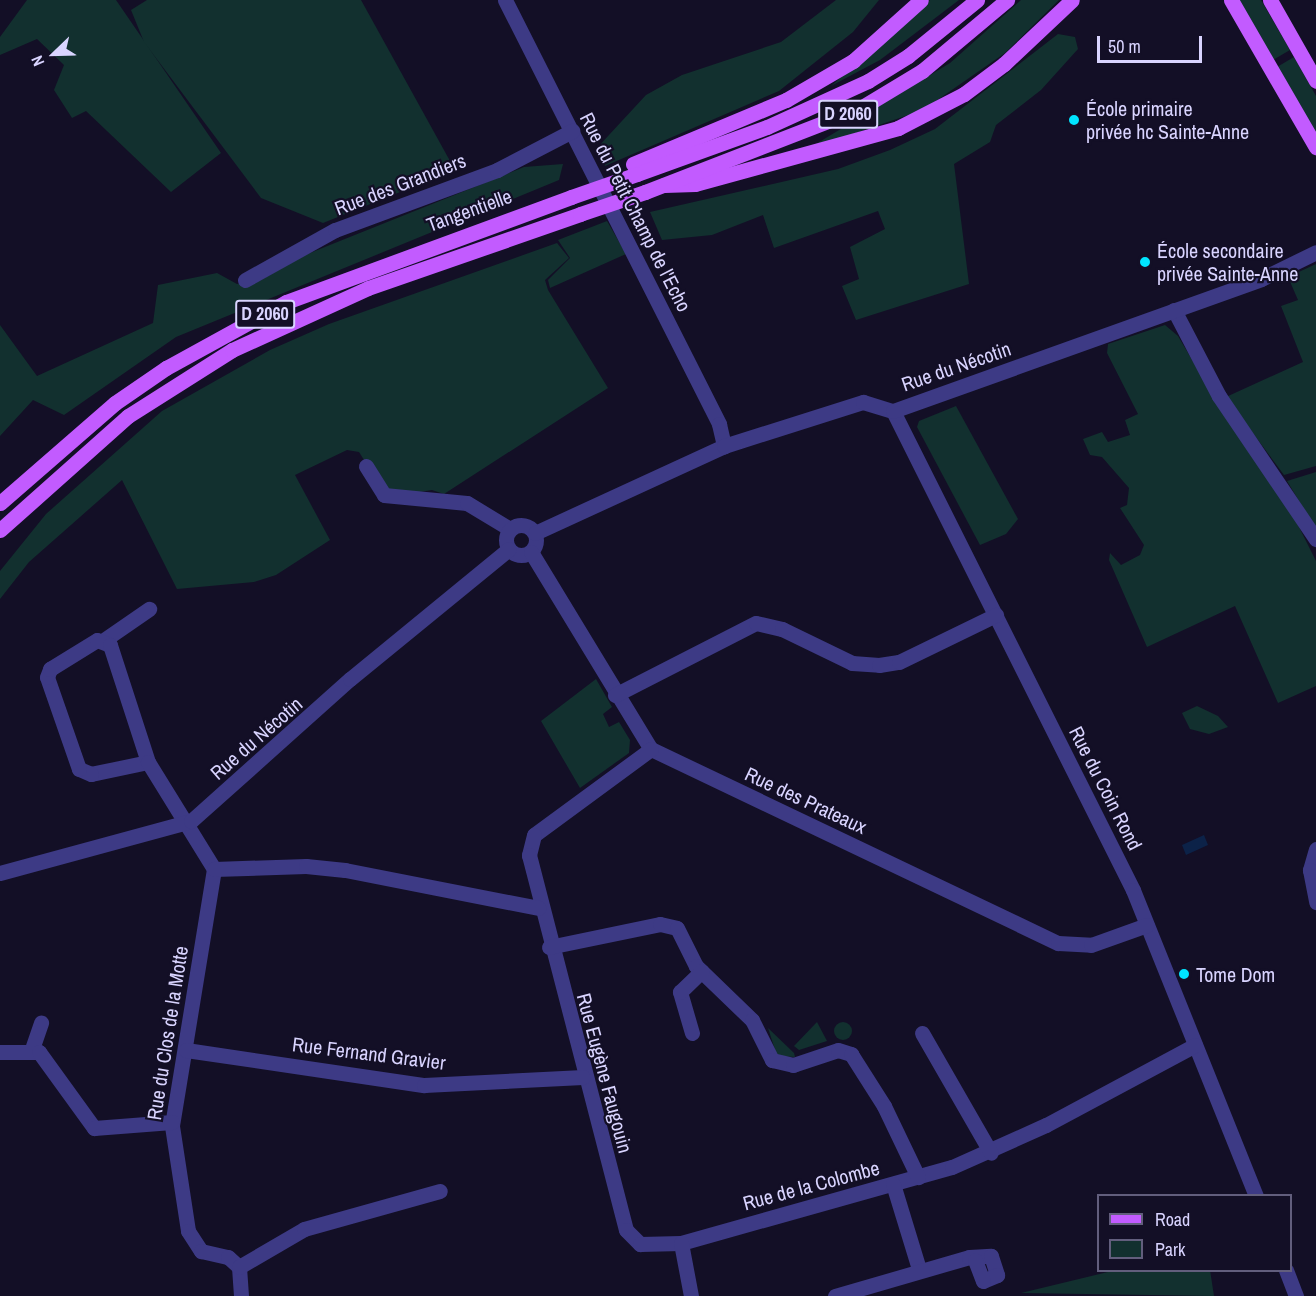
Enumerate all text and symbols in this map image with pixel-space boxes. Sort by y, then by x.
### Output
north arrow [24,24,84,84]
scale bar [1100,24,1205,62]
text: 50 m [1108,34,1141,59]
text: N [25,52,49,70]
place label: École primaire privée hc Sainte-Anne [1086,96,1249,143]
road number: D 2060 [818,99,878,129]
street label: Rue du Petit Champ de l'Echo [575,108,697,316]
marker: École primaire privée hc Sainte-Anne [1067,113,1081,127]
street label: Rue des Grandiers [331,148,469,220]
street label: Tangentielle [423,184,515,236]
place label: École secondaire privée Sainte-Anne [1157,238,1298,285]
marker: École secondaire privée Sainte-Anne [1138,255,1152,269]
road number: D 2060 [235,299,295,329]
street label: Rue du Nécotin [898,336,1014,396]
street label: Rue du Nécotin [205,692,307,784]
street label: Rue du Coin Rond [1064,722,1148,854]
street label: Rue des Prateaux [741,761,871,839]
street label: Rue du Clos de la Motte [141,944,193,1122]
place label: Tome Dom [1196,962,1275,986]
marker: Tome Dom [1177,967,1191,981]
street label: Rue Eugène Faugouin [572,991,638,1155]
street label: Rue Fernand Gravier [291,1032,447,1074]
street label: Rue de la Colombe [740,1155,882,1215]
legend [1097,1194,1292,1272]
text: Road [1155,1207,1190,1232]
text: Park [1155,1237,1185,1262]

